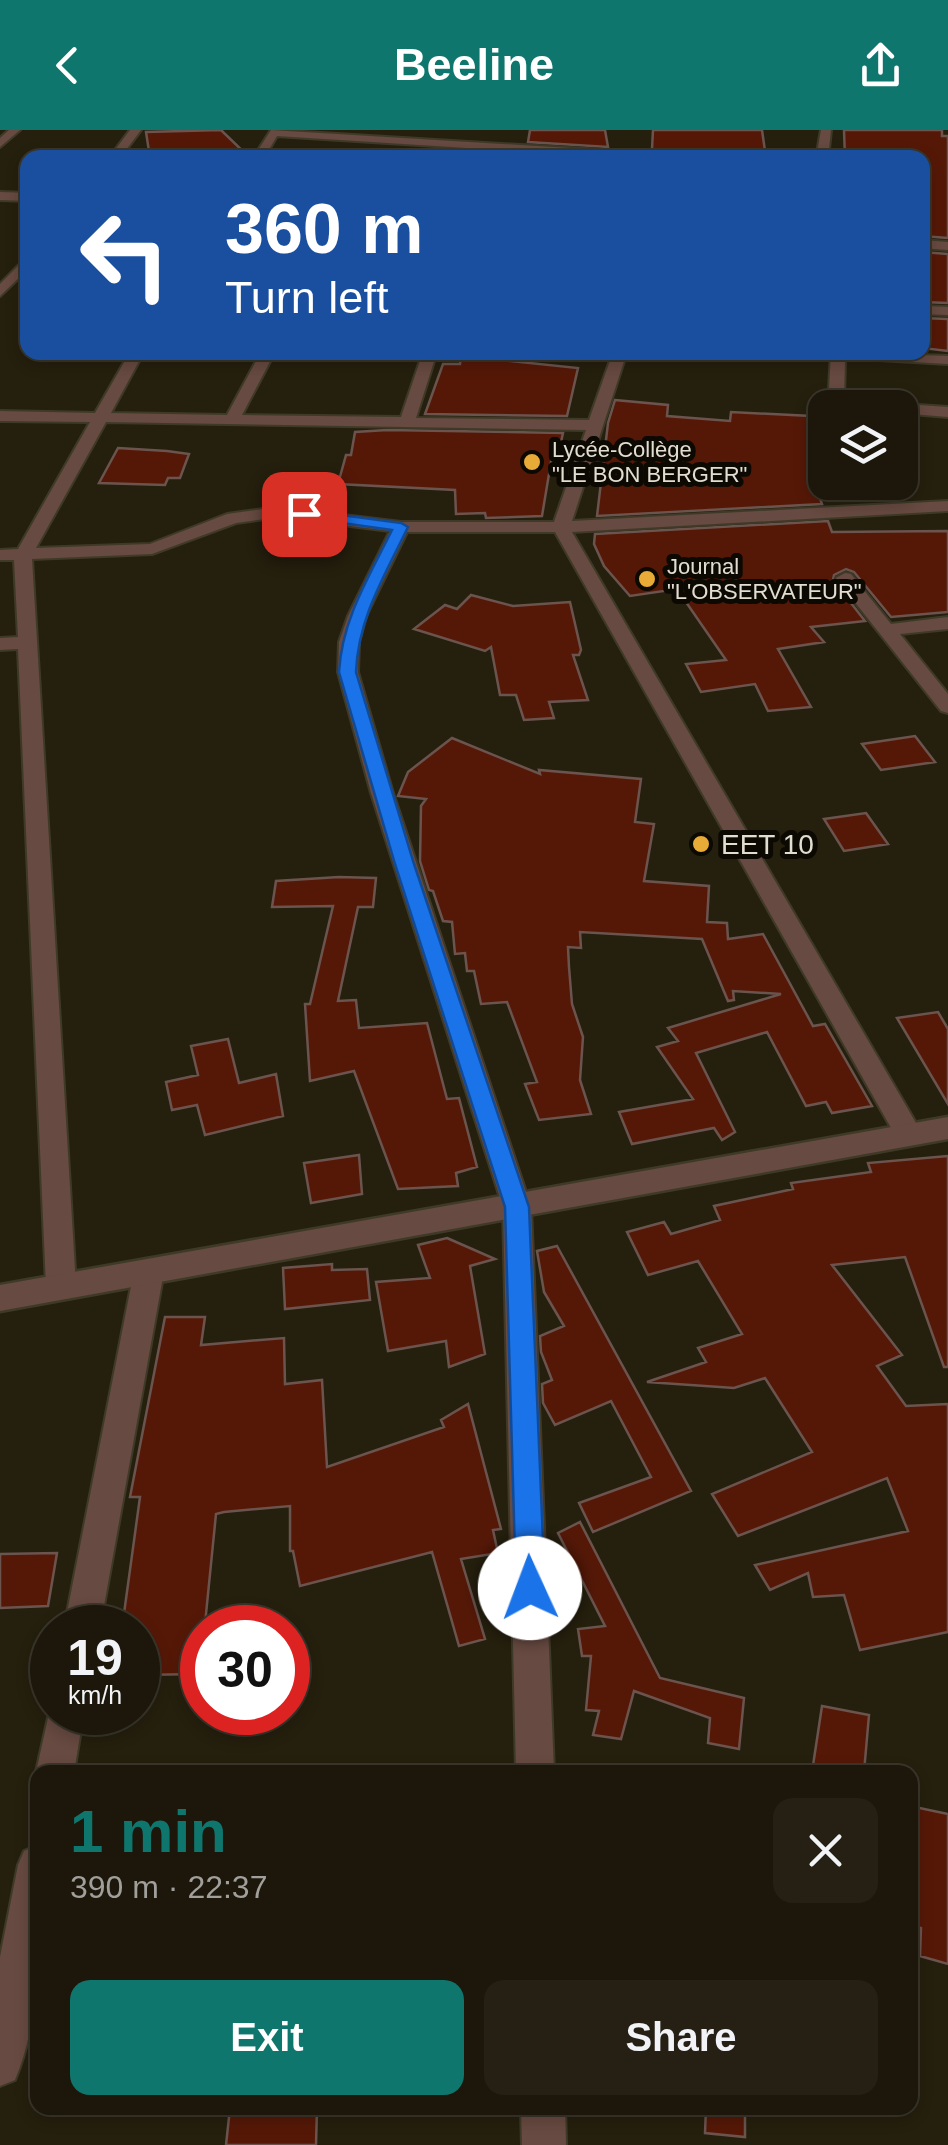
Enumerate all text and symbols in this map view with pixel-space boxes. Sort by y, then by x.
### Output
icon: back [40,38,95,93]
icon: share [853,38,908,93]
text: Beeline [394,39,554,90]
icon: left [60,190,190,320]
text: 360 m [225,190,423,268]
text: Turn left [225,272,388,323]
map controls [808,390,918,500]
button: layers [808,390,918,500]
place label: Lycée-Collège "LE BON BERGER" [552,437,747,487]
marker: Lycée-Collège "LE BON BERGER" [521,451,543,473]
pin [262,472,347,557]
icon: arrive [277,487,332,542]
place label: Journal "L'OBSERVATEUR" [667,554,862,604]
marker: Journal "L'OBSERVATEUR" [636,568,658,590]
place label: EET 10 [721,829,814,860]
marker: EET 10 [690,833,712,855]
position arrow [478,1536,582,1640]
speed limit sign: 30 [180,1605,310,1735]
text: 19 [67,1630,123,1686]
text: km/h [68,1681,122,1709]
text: 1 min [70,1798,227,1865]
button: close [773,1798,878,1903]
text: 390 m · 22:37 [70,1869,267,1905]
button: Exit [70,1980,464,2095]
button: Share [484,1980,878,2095]

